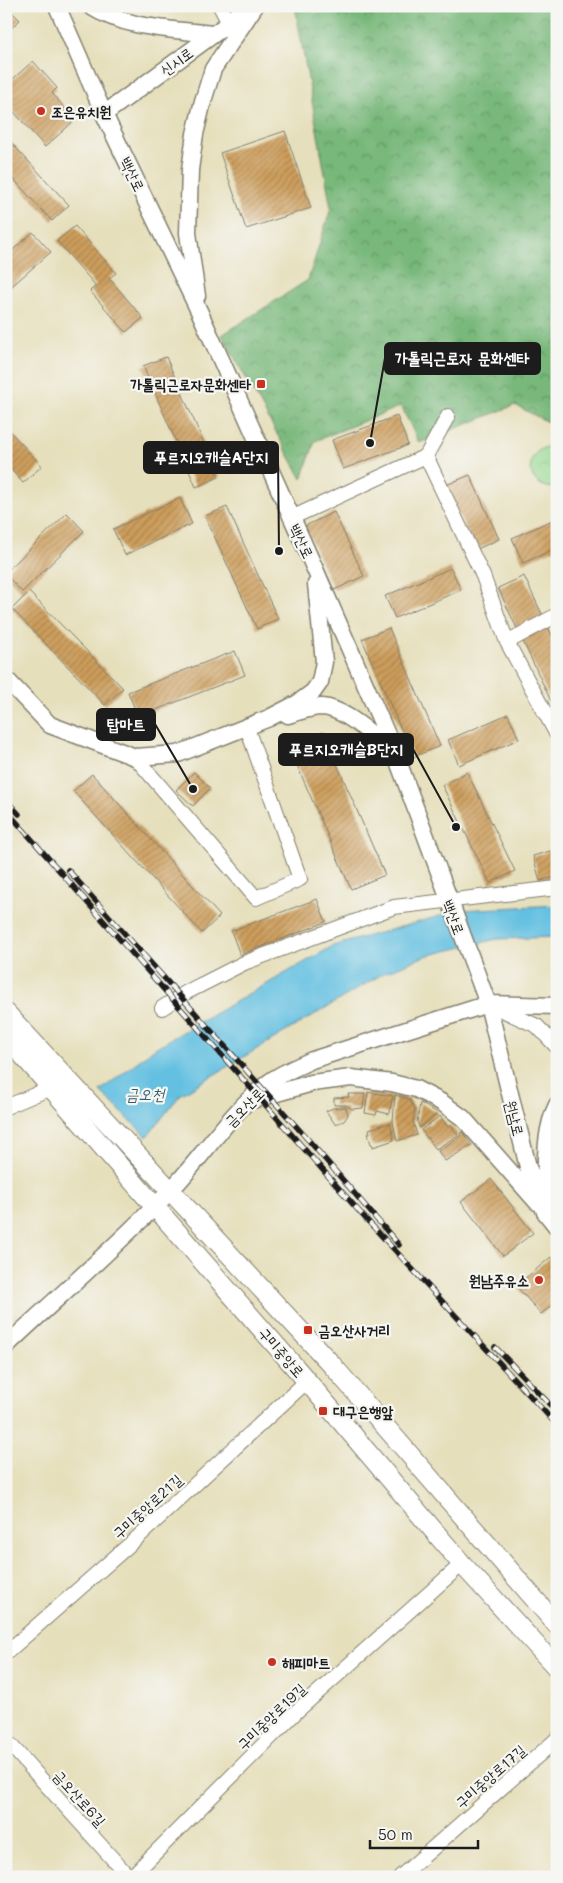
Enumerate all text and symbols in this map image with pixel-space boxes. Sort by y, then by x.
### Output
street label: 신시로 [155,42,197,80]
place label: 조은유치원 [51,101,111,121]
marker: 조은유치원 [35,105,47,117]
street label: 백산로 [116,153,150,195]
callout: 가톨릭근로자 문화센타 [385,343,540,374]
text: 가톨릭근로자 문화센타 [395,347,530,368]
place label: 가톨릭근로자문화센타 [130,374,252,394]
marker: 가톨릭근로자문화센타 [255,378,267,390]
callout: 푸르지오캐슬A단지 [144,442,278,473]
text: 푸르지오캐슬A단지 [154,446,268,467]
street label: 백산로 [285,520,319,562]
callout: 탑마트 [97,709,155,740]
text: 탑마트 [107,713,145,734]
callout: 푸르지오캐슬B단지 [279,734,413,765]
text: 푸르지오캐슬B단지 [289,738,403,759]
street label: 백산로 [438,897,470,937]
water label: 금오천 [126,1083,166,1104]
street label: 금오산로 [220,1083,268,1131]
street label: 원남로 [501,1098,529,1138]
place label: 원남주유소 [469,1270,529,1290]
marker: 원남주유소 [533,1274,545,1286]
place label: 금오산사거리 [318,1320,390,1340]
street label: 구미중앙로 [255,1323,309,1381]
marker: 금오산사거리 [302,1324,314,1336]
place label: 대구은행앞 [333,1401,393,1421]
marker: 대구은행앞 [317,1405,329,1417]
street label: 구미중앙로21길 [108,1469,186,1543]
place label: 해피마트 [282,1652,330,1672]
marker: 해피마트 [266,1656,278,1668]
street label: 구미중앙로19길 [232,1678,310,1754]
street label: 구미중앙로17길 [450,1740,530,1812]
street label: 금오산로6길 [49,1766,111,1830]
scale bar [370,1818,478,1850]
text: 50 m [378,1824,413,1844]

